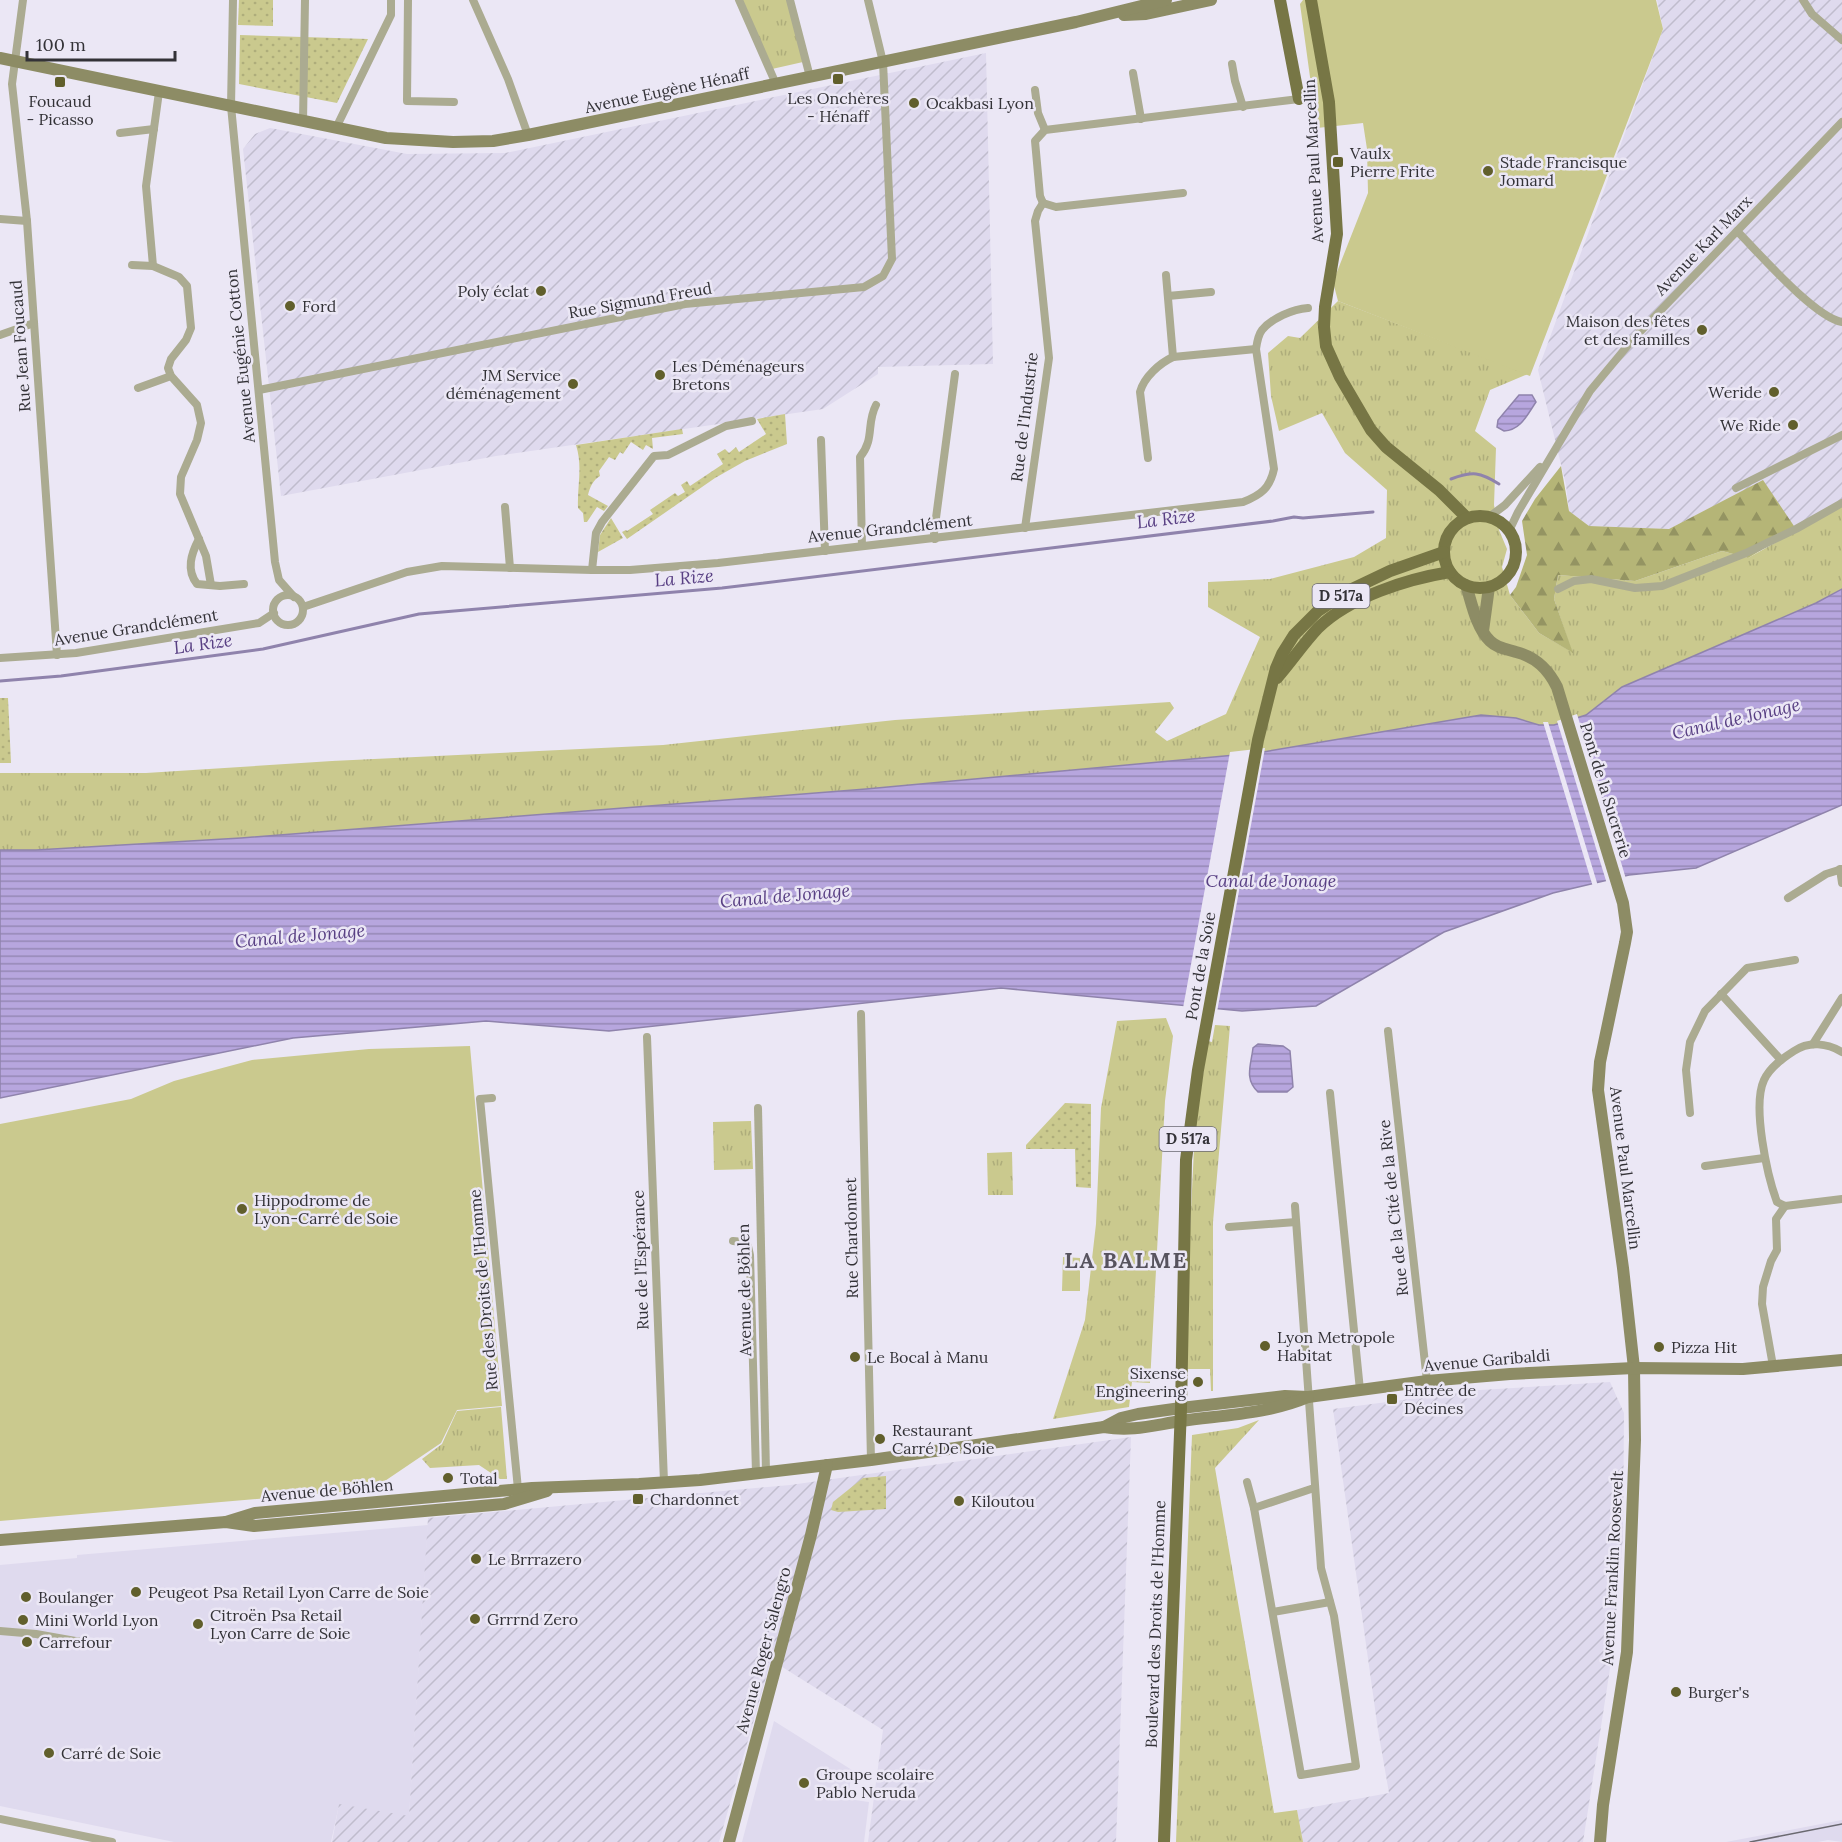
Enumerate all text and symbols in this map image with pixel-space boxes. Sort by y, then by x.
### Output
scale bar [27,24,176,62]
text: 100 m [36,33,86,56]
street label: Avenue Eugène Hénaff [582,62,753,117]
marker: Les Onchères - Hénaff [831,72,845,86]
marker: Foucaud - Picasso [53,75,67,89]
street label: Avenue Paul Marcellin [1299,78,1327,244]
place label: Les Onchères - Hénaff [787,88,889,126]
place label: Foucaud - Picasso [26,91,94,129]
place label: Ocakbasi Lyon [926,93,1034,113]
marker: Ocakbasi Lyon [907,96,921,110]
place label: Vaulx Pierre Frite [1349,143,1435,181]
place label: Stade Francisque Jomard [1499,152,1627,190]
marker: Vaulx Pierre Frite [1331,155,1345,169]
marker: Stade Francisque Jomard [1481,164,1495,178]
street label: Avenue Karl Marx [1649,190,1756,300]
street label: Avenue Eugénie Cotton [221,268,259,445]
street label: Rue Sigmund Freud [567,277,714,322]
street label: Rue Jean Foucaud [5,279,35,413]
place label: Poly éclat [457,281,530,301]
marker: Poly éclat [534,284,548,298]
place label: Ford [302,296,337,316]
marker: Ford [283,299,297,313]
place label: Maison des fêtes et des familles [1566,311,1690,349]
marker: Maison des fêtes et des familles [1695,323,1709,337]
street label: Rue de l'Industrie [1006,351,1042,483]
place label: Les Déménageurs Bretons [672,356,804,394]
place label: JM Service déménagement [446,365,562,403]
marker: Les Déménageurs Bretons [653,368,667,382]
marker: JM Service déménagement [566,377,580,391]
place label: Weride [1708,382,1762,402]
marker: Weride [1767,385,1781,399]
place label: We Ride [1720,415,1781,435]
marker: We Ride [1786,418,1800,432]
water label: La Rize [1135,503,1197,534]
street label: Avenue Grandclément [806,509,974,547]
water label: La Rize [653,563,714,592]
road number: D 517a [1312,584,1370,608]
street label: Avenue Grandclément [52,604,220,650]
water label: La Rize [172,628,234,659]
water label: Canal de Jonage [1670,693,1802,744]
street label: Pont de la Sucrerie [1576,720,1636,861]
water label: Canal de Jonage [1206,869,1336,892]
water label: Canal de Jonage [719,878,851,913]
street label: Pont de la Soie [1181,910,1219,1022]
water label: Canal de Jonage [234,918,366,953]
street label: Avenue Paul Marcellin [1606,1084,1646,1251]
street label: Rue de la Cité de la Rive [1374,1118,1412,1297]
road number: D 517a [1160,1127,1216,1151]
street label: Rue Chardonnet [840,1176,862,1299]
street label: Rue des Droits de l'Homme [464,1188,502,1391]
street label: Rue de l'Espérance [628,1189,652,1330]
place label: Hippodrome de Lyon-Carré de Soie [254,1190,398,1228]
marker: Hippodrome de Lyon-Carré de Soie [235,1202,249,1216]
street label: Avenue de Böhlen [733,1223,755,1357]
district label: LA BALME [1064,1246,1188,1274]
place label: Lyon Metropole Habitat [1277,1327,1395,1365]
place label: Pizza Hit [1671,1337,1738,1357]
marker: Lyon Metropole Habitat [1258,1339,1272,1353]
marker: Pizza Hit [1652,1340,1666,1354]
street label: Avenue Garibaldi [1422,1345,1551,1376]
place label: Le Bocal à Manu [867,1347,989,1367]
marker: Le Bocal à Manu [848,1350,862,1364]
place label: Sixense Engineering [1096,1363,1187,1401]
marker: Sixense Engineering [1191,1375,1205,1389]
place label: Entrée de Décines [1404,1380,1477,1418]
marker: Entrée de Décines [1385,1392,1399,1406]
place label: Restaurant Carré De Soie [892,1420,995,1458]
marker: Restaurant Carré De Soie [873,1432,887,1446]
place label: Total [460,1468,498,1488]
street label: Avenue Franklin Roosevelt [1597,1469,1627,1667]
marker: Total [441,1471,455,1485]
street label: Avenue de Böhlen [259,1474,394,1506]
place label: Chardonnet [650,1489,740,1509]
place label: Kiloutou [971,1491,1035,1511]
marker: Chardonnet [631,1492,645,1506]
marker: Kiloutou [952,1494,966,1508]
street label: Boulevard des Droits de l'Homme [1141,1499,1169,1748]
place label: Le Brrrazero [488,1549,582,1569]
marker: Le Brrrazero [469,1552,483,1566]
street label: Avenue Roger Salengro [731,1565,795,1736]
place label: Peugeot Psa Retail Lyon Carre de Soie [148,1582,429,1602]
marker: Peugeot Psa Retail Lyon Carre de Soie [129,1585,143,1599]
place label: Boulanger [38,1587,114,1607]
marker: Boulanger [19,1590,33,1604]
place label: Citroën Psa Retail Lyon Carre de Soie [210,1605,351,1643]
place label: Grrrnd Zero [487,1609,578,1629]
place label: Mini World Lyon [35,1610,159,1630]
marker: Grrrnd Zero [468,1612,482,1626]
marker: Mini World Lyon [16,1613,30,1627]
marker: Citroën Psa Retail Lyon Carre de Soie [191,1617,205,1631]
place label: Carrefour [39,1632,112,1652]
marker: Carrefour [20,1635,34,1649]
place label: Burger's [1688,1682,1749,1702]
marker: Burger's [1669,1685,1683,1699]
place label: Carré de Soie [61,1743,161,1763]
marker: Carré de Soie [42,1746,56,1760]
place label: Groupe scolaire Pablo Neruda [816,1764,934,1802]
marker: Groupe scolaire Pablo Neruda [797,1776,811,1790]

